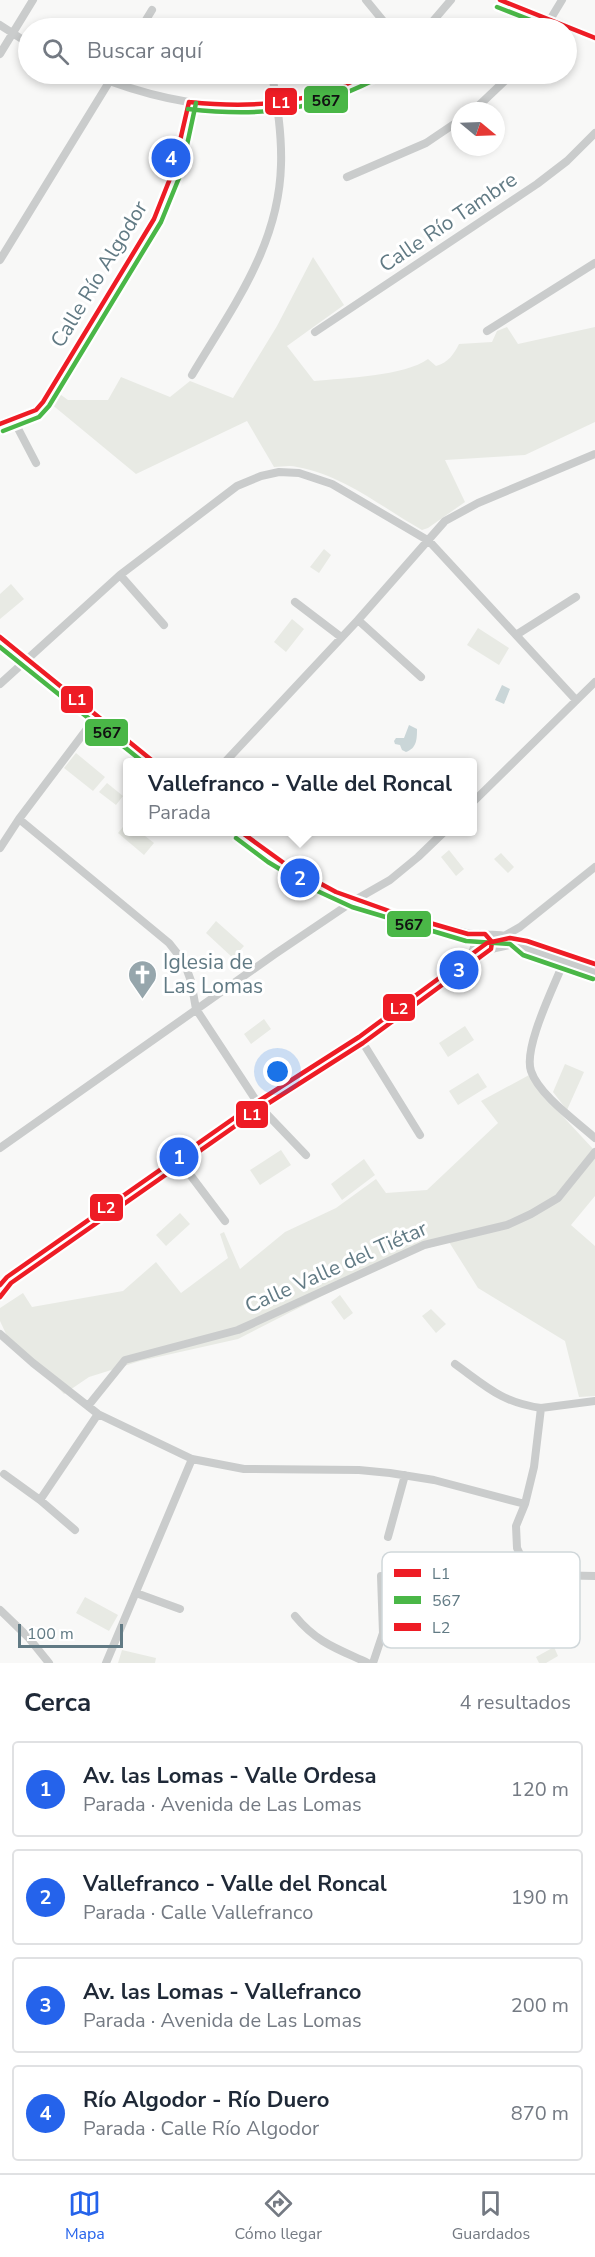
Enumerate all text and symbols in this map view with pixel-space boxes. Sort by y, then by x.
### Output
search box [18,18,577,84]
icon: search [39,35,72,68]
text: Buscar aquí [87,36,202,66]
line badge: 567 [303,85,349,114]
line badge: L1 [264,87,298,116]
text: 567 [312,90,340,112]
text: L1 [272,92,290,114]
north arrow [451,102,505,156]
pin: 4 [152,136,190,180]
street label: Calle Río Tambre [374,165,522,279]
street label: Calle Río Algodor [44,195,154,353]
line badge: L1 [60,685,94,714]
text: L1 [68,689,86,711]
line badge: 567 [84,718,129,747]
text: 567 [93,722,121,744]
popup [123,758,477,836]
text: Vallefranco - Valle del Roncal [148,769,452,799]
text: Parada [148,799,211,826]
pin: 2 [280,856,320,900]
line badge: 567 [386,910,432,938]
text: 567 [395,914,423,936]
place label: Iglesia de Las Lomas [163,948,263,1000]
pin: 3 [440,948,478,992]
church icon: Iglesia de Las Lomas [126,958,158,1000]
line badge: L2 [382,993,416,1022]
text: L2 [390,998,408,1020]
your location [263,1057,292,1086]
line badge: L1 [235,1100,269,1129]
text: L1 [243,1104,261,1126]
pin: 1 [160,1134,198,1180]
line badge: L2 [89,1193,124,1222]
text: L2 [97,1197,115,1219]
street label: Calle Valle del Tiétar [240,1214,432,1320]
legend [382,1552,580,1648]
text: L1 [432,1563,450,1585]
text: 567 [432,1590,461,1612]
text: L2 [432,1617,450,1639]
scale bar [18,1621,123,1648]
text: 100 m [27,1623,74,1645]
text: Cerca [24,1685,91,1720]
text: 4 resultados [460,1689,571,1716]
text: Av. las Lomas - Valle Ordesa [83,1761,377,1791]
text: 1 [40,1776,52,1803]
text: 120 m [511,1776,569,1803]
text: Parada · Avenida de Las Lomas [83,1791,362,1818]
text: Vallefranco - Valle del Roncal [83,1869,387,1899]
text: 2 [40,1884,52,1911]
text: 190 m [511,1884,569,1911]
text: Parada · Calle Vallefranco [83,1899,313,1926]
text: Av. las Lomas - Vallefranco [83,1977,361,2007]
text: 3 [40,1992,52,2019]
text: 200 m [511,1992,569,2019]
text: Parada · Avenida de Las Lomas [83,2007,362,2034]
text: Río Algodor - Río Duero [83,2085,329,2115]
text: 4 [40,2100,52,2127]
text: 870 m [511,2100,569,2127]
text: Parada · Calle Río Algodor [83,2115,319,2142]
tab: Mapa [65,2187,105,2245]
tab: Cómo llegar [235,2187,322,2245]
tab: Guardados [452,2187,530,2245]

